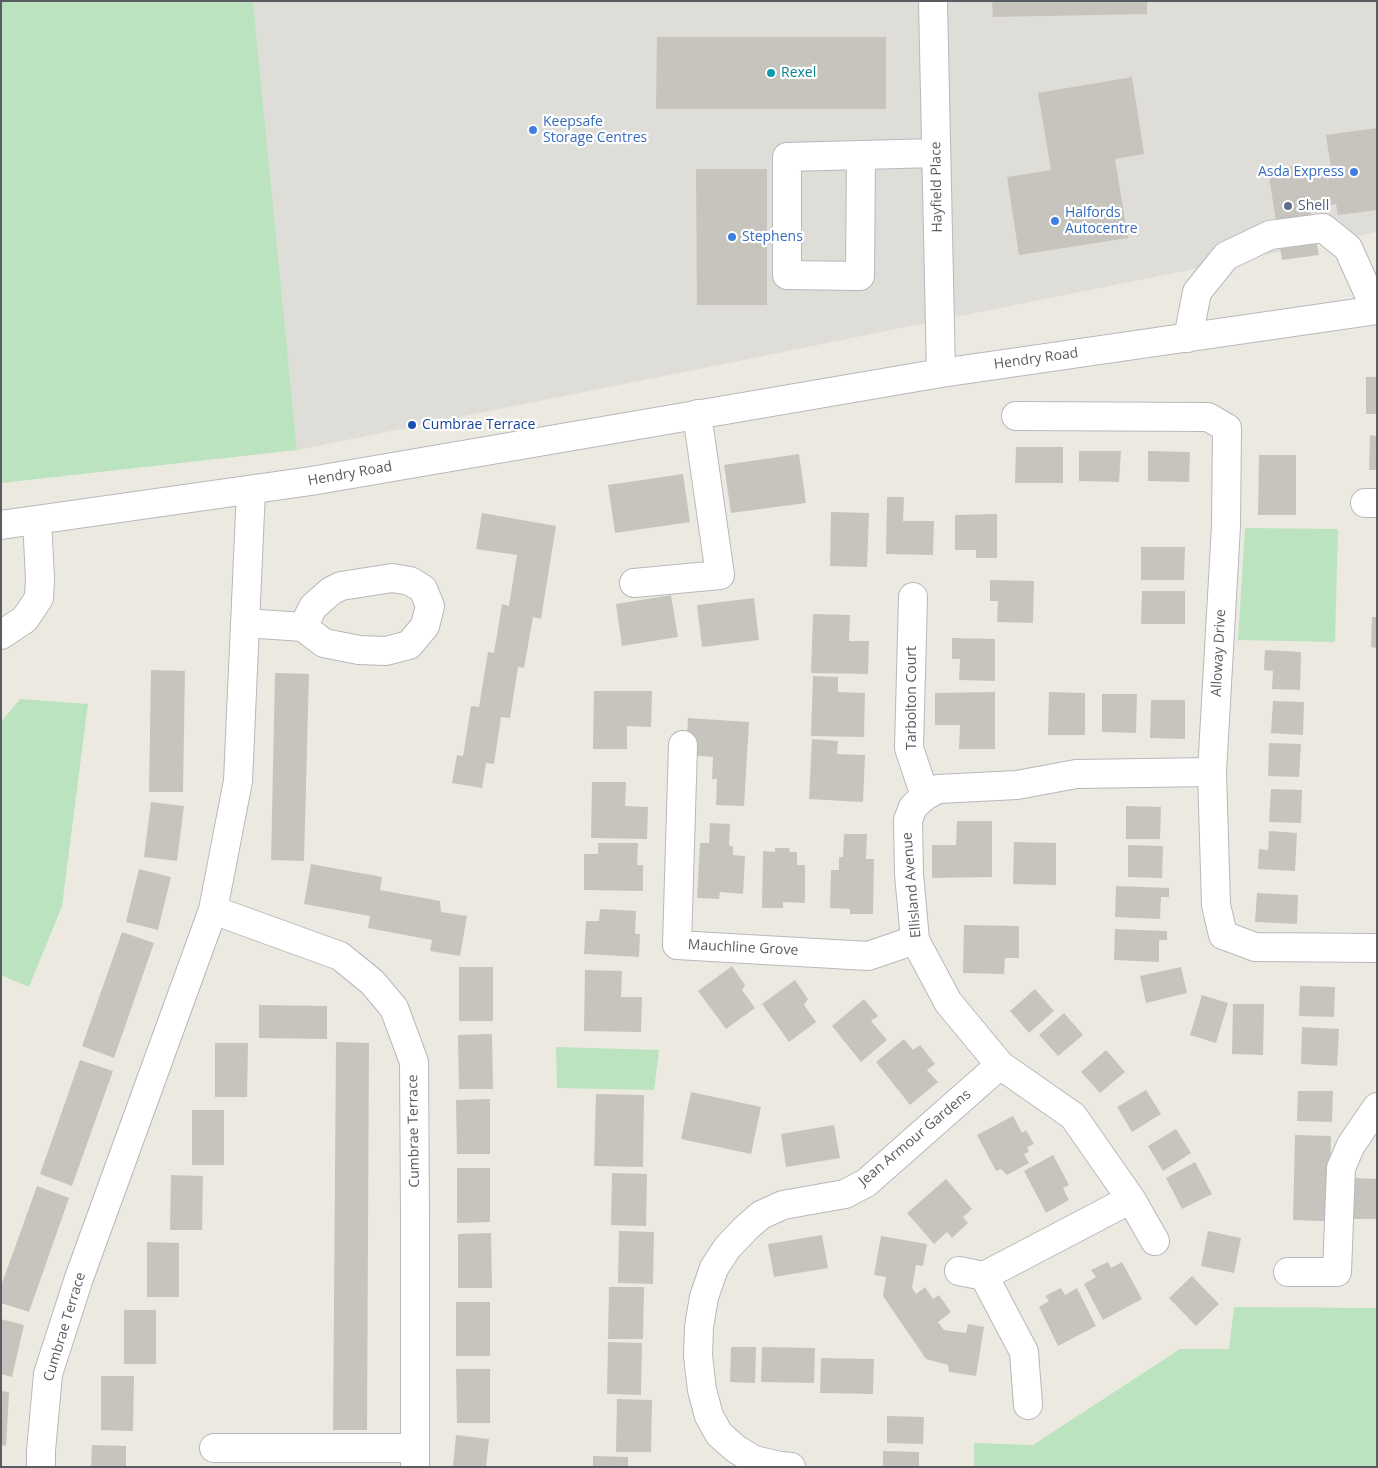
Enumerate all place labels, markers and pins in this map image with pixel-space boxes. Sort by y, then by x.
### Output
place label: Rexel [781,65,816,81]
marker: Rexel [765,67,777,79]
place label: Keepsafe Storage Centres [543,114,647,146]
marker: Keepsafe Storage Centres [527,124,539,136]
place label: Asda Express [1258,164,1344,180]
marker: Asda Express [1348,166,1360,178]
place label: Shell [1298,198,1329,214]
marker: Shell [1282,200,1294,212]
place label: Halfords Autocentre [1065,205,1138,238]
marker: Halfords Autocentre [1049,215,1061,227]
place label: Stephens [742,229,803,245]
marker: Stephens [726,231,738,243]
place label: Cumbrae Terrace [422,417,535,433]
marker: Cumbrae Terrace [406,419,418,431]

